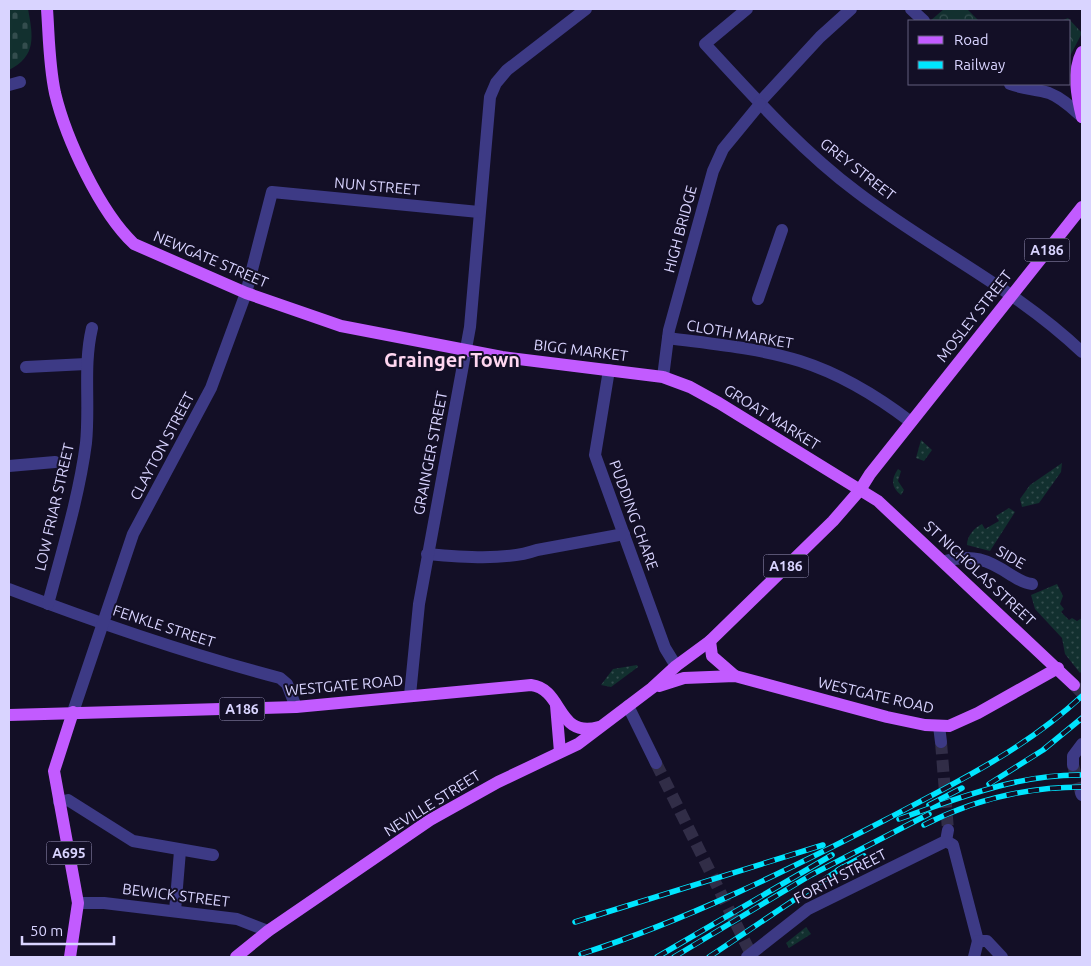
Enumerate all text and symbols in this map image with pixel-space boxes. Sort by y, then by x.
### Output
legend [908,20,1071,85]
text: Road [954,31,989,48]
text: Railway [954,56,1005,73]
street label: GREY STREET [817,134,899,204]
street label: NUN STREET [334,174,421,198]
street label: HIGH BRIDGE [660,183,700,275]
street label: NEWGATE STREET [151,227,271,291]
road number: A186 [1024,238,1070,262]
street label: MOSLEY STREET [933,266,1015,365]
street label: CLOTH MARKET [685,316,795,352]
street label: BIGG MARKET [533,336,630,364]
district label: Grainger Town [384,348,520,371]
street label: GROAT MARKET [721,381,823,454]
street label: CLAYTON STREET [126,389,198,503]
street label: GRAINGER STREET [410,389,450,516]
street label: LOW FRIAR STREET [31,441,77,572]
street label: PUDDING CHARE [606,458,662,572]
street label: ST NICHOLAS STREET [921,517,1039,629]
street label: SIDE [993,542,1029,572]
road number: A186 [764,554,808,578]
street label: FENKLE STREET [111,601,218,651]
street label: WESTGATE ROAD [284,671,404,699]
street label: WESTGATE ROAD [816,673,936,717]
road number: A186 [220,698,264,721]
street label: NEVILLE STREET [381,766,484,839]
road number: A695 [46,841,92,864]
street label: FORTH STREET [791,845,890,907]
street label: BEWICK STREET [121,880,231,910]
scale bar [22,914,115,946]
text: 50 m [30,922,63,939]

